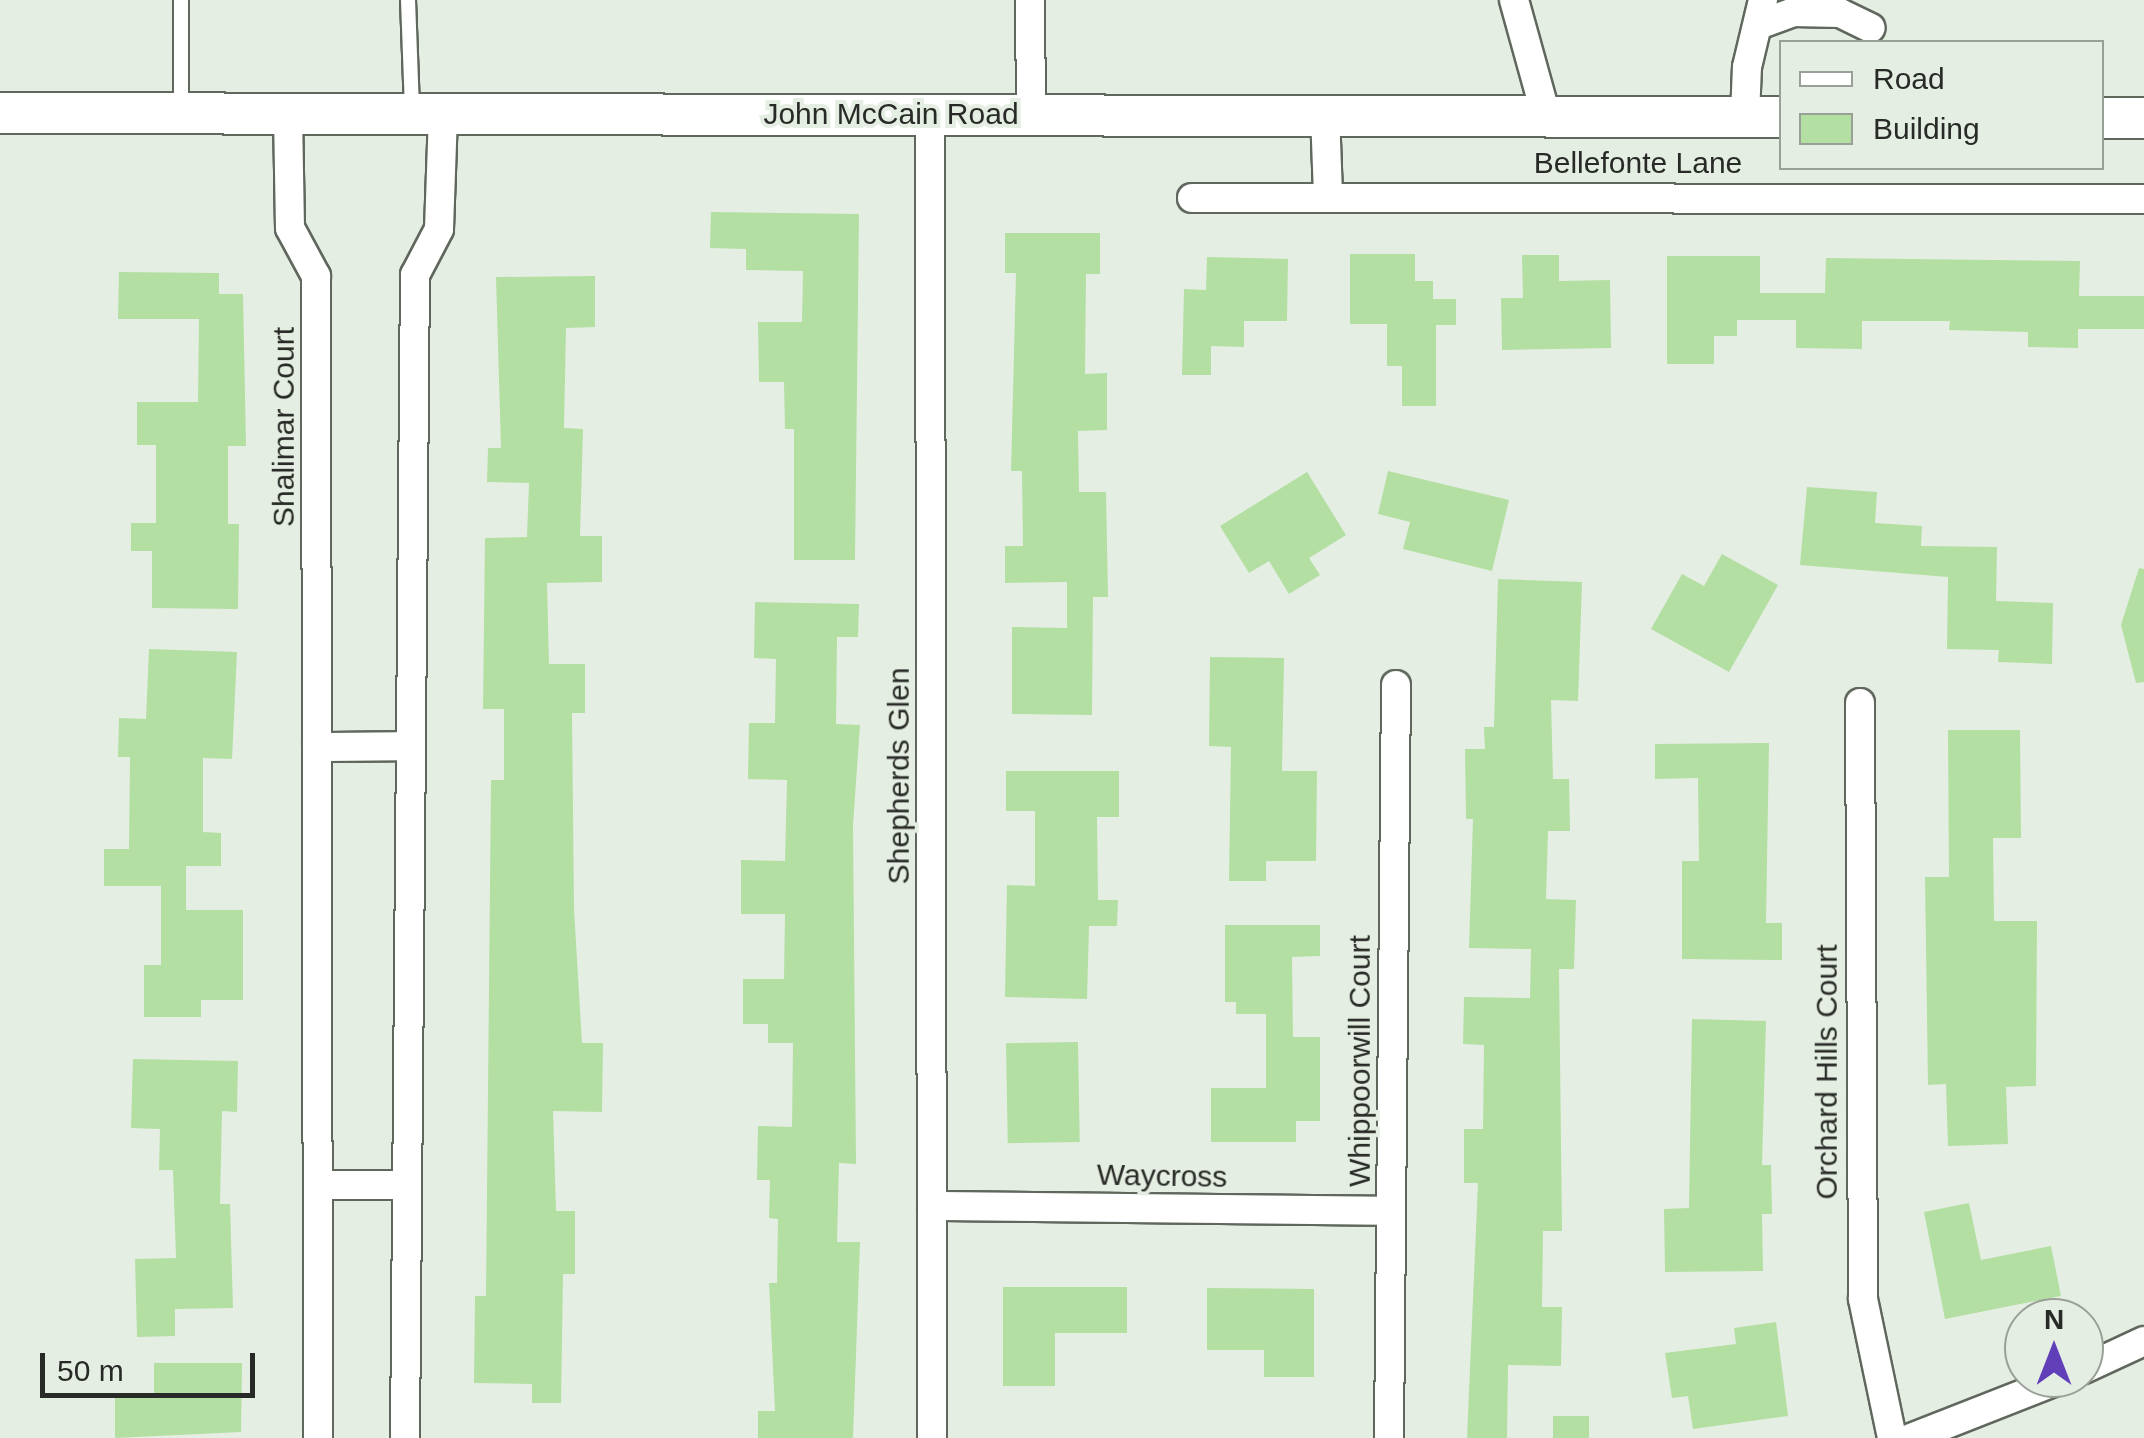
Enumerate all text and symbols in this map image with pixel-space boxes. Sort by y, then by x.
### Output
legend [1779,40,2104,170]
text: Road [1873,62,1945,95]
street label: John McCain Road [763,96,1019,132]
text: Building [1873,112,1980,145]
street label: Bellefonte Lane [1534,145,1742,181]
street label: Shalimar Court [266,327,302,527]
street label: Shepherds Glen [881,668,917,884]
street label: Whippoorwill Court [1342,935,1378,1187]
street label: Orchard Hills Court [1809,944,1845,1200]
street label: Waycross [1096,1157,1228,1195]
north arrow [2004,1298,2104,1398]
text: N [2044,1304,2064,1335]
scale bar [45,1333,260,1395]
text: 50 m [57,1354,124,1387]

